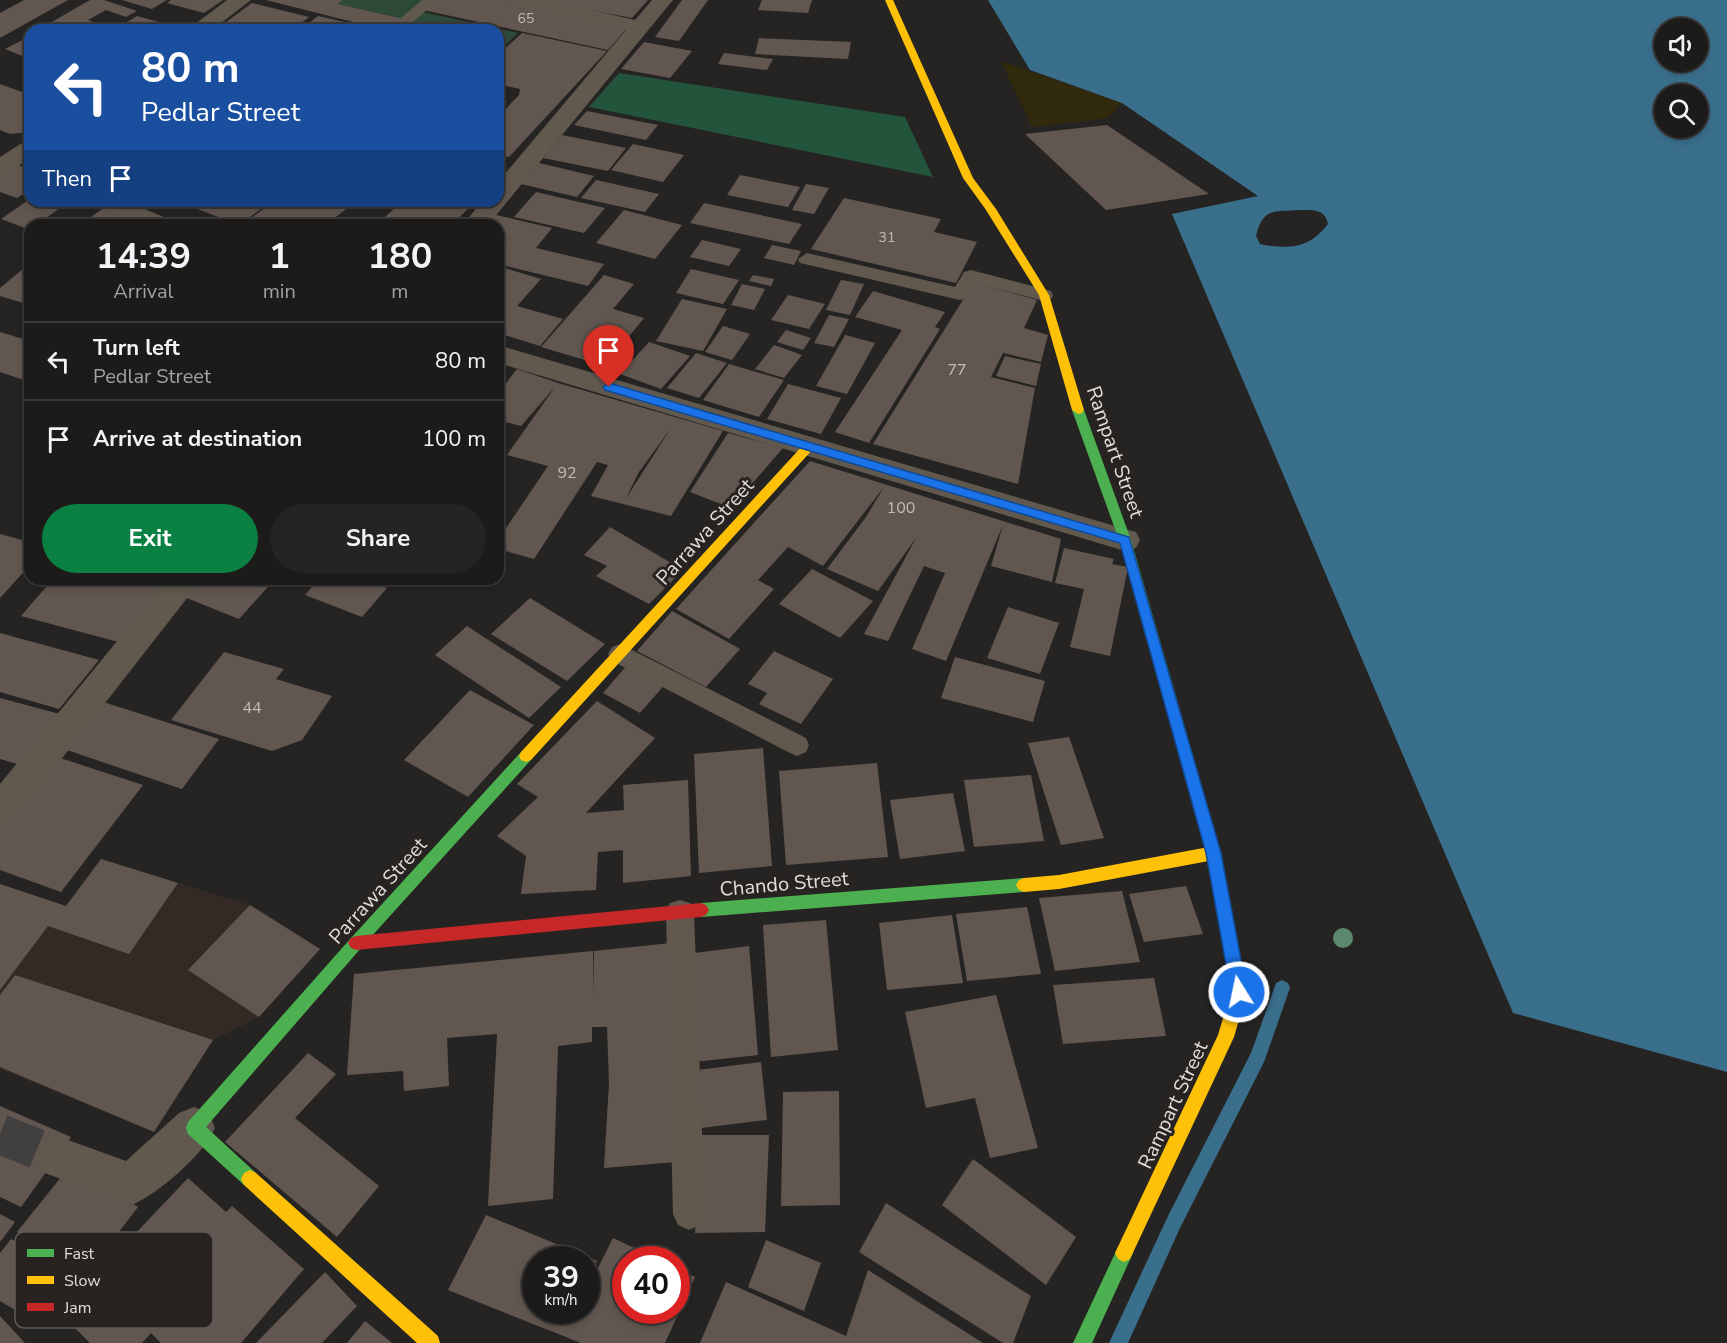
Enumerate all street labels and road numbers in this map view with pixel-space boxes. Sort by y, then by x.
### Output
street label: Rampart Street [1080,382,1151,522]
street label: Parrawa Street [650,472,761,591]
street label: Parrawa Street [323,831,434,950]
street label: Chando Street [718,865,851,903]
street label: Rampart Street [1132,1036,1215,1173]

